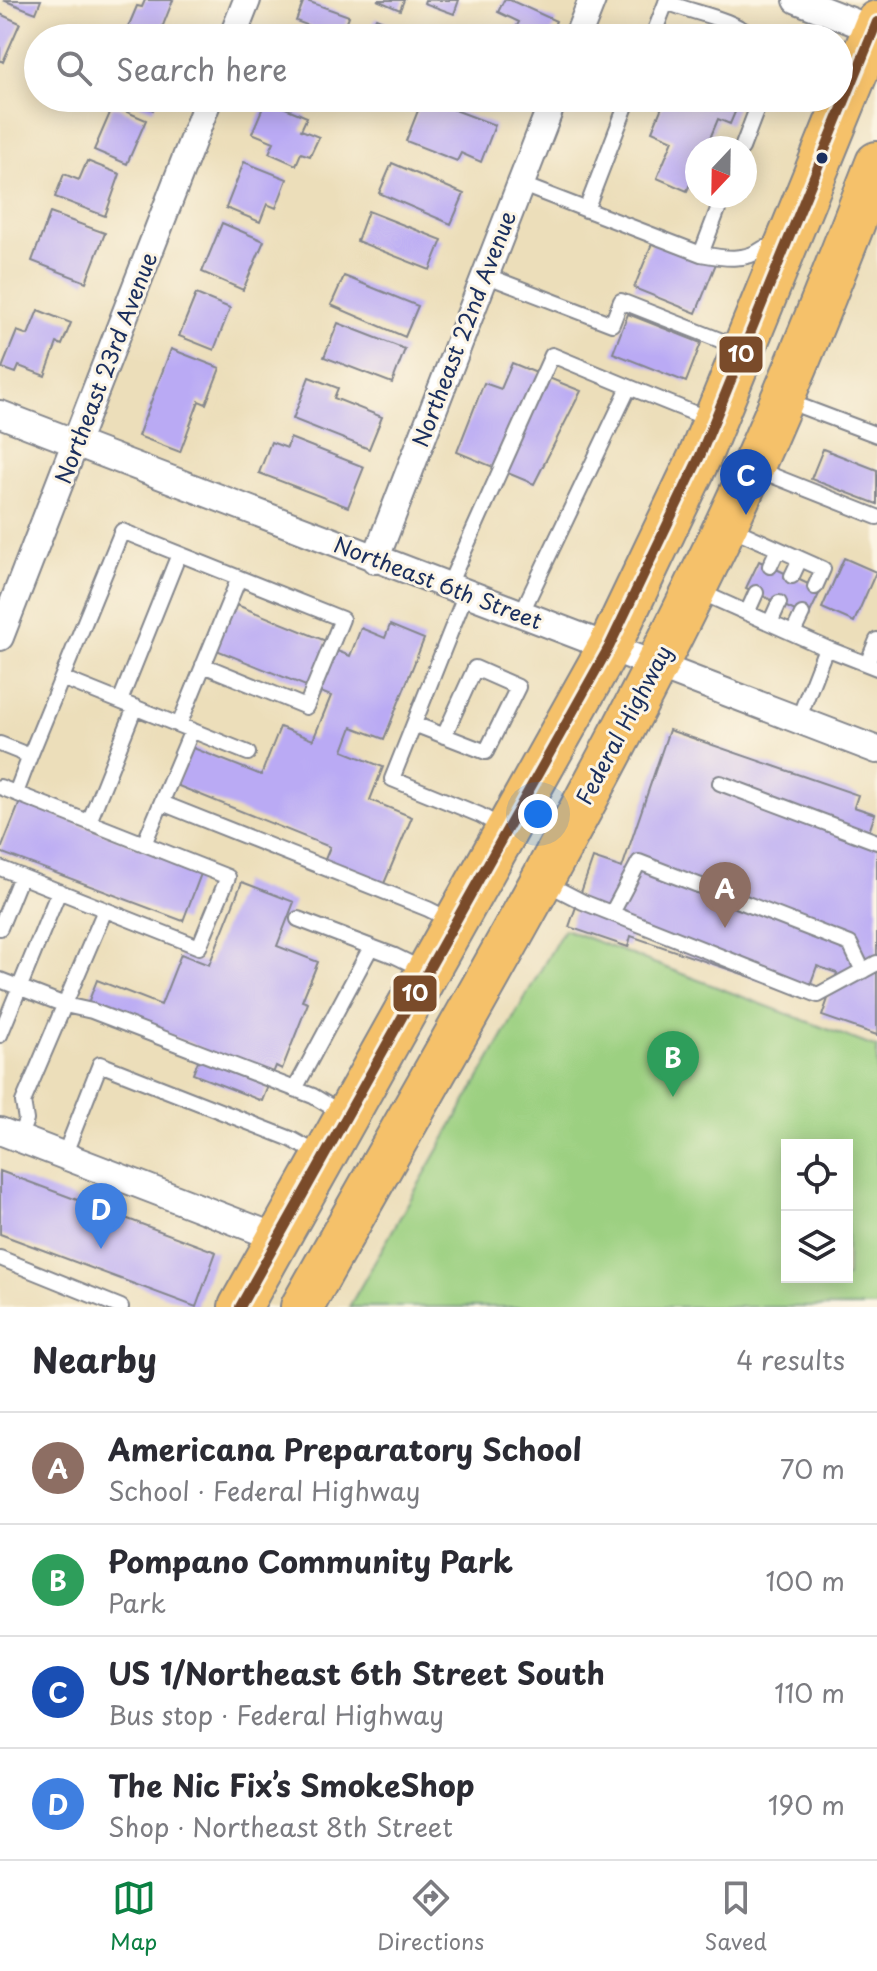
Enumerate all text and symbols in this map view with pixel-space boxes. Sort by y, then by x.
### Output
search box [24,24,853,112]
icon: search [52,46,96,90]
text: Search here [116,46,288,91]
north arrow [685,136,757,208]
unlabelled marker [814,150,830,166]
street label: Northeast 22nd Avenue [402,206,523,451]
street label: Northeast 23rd Avenue [45,247,164,488]
line badge: 10 [718,335,764,374]
text: 10 [728,336,754,369]
pin: C [720,449,772,515]
street label: Northeast 6th Street [330,527,548,637]
street label: Federal Highway [567,639,679,810]
your location [518,794,558,834]
pin: A [699,862,751,928]
line badge: 10 [392,974,438,1013]
text: 10 [402,975,428,1008]
pin: B [647,1031,699,1097]
map controls [781,1139,853,1283]
button: locate [781,1139,853,1211]
pin: D [75,1183,127,1249]
button: layers [781,1211,853,1283]
text: Nearby [32,1333,157,1385]
text: 4 results [736,1340,845,1379]
text: Americana Preparatory School [108,1426,582,1471]
text: A [48,1449,68,1488]
text: 70 m [780,1449,845,1488]
text: School · Federal Highway [108,1471,420,1510]
text: Pompano Community Park [108,1538,513,1583]
text: B [49,1561,67,1600]
text: 100 m [765,1561,845,1600]
text: Park [108,1583,166,1622]
text: US 1/Northeast 6th Street South [108,1650,605,1695]
text: C [48,1673,68,1712]
text: 110 m [774,1673,845,1712]
text: Bus stop · Federal Highway [108,1695,444,1734]
text: The Nic Fix’s SmokeShop [108,1762,475,1807]
text: D [48,1785,68,1824]
text: 190 m [768,1785,845,1824]
text: Shop · Northeast 8th Street [108,1807,453,1846]
tab: Map [110,1876,157,1957]
tab: Directions [377,1876,484,1957]
tab: Saved [704,1876,767,1957]

